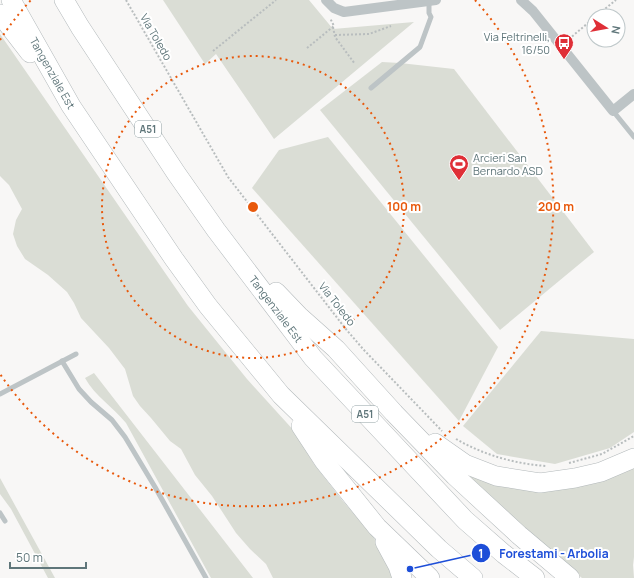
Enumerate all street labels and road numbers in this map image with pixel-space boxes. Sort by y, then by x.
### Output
street label: Via Toledo [137,11,176,63]
street label: Tangenziale Est [27,34,79,112]
road number: A51 [135,121,161,137]
street label: Tangenziale Est [246,272,306,345]
street label: Via Toledo [316,279,359,329]
road number: A51 [352,406,378,422]

